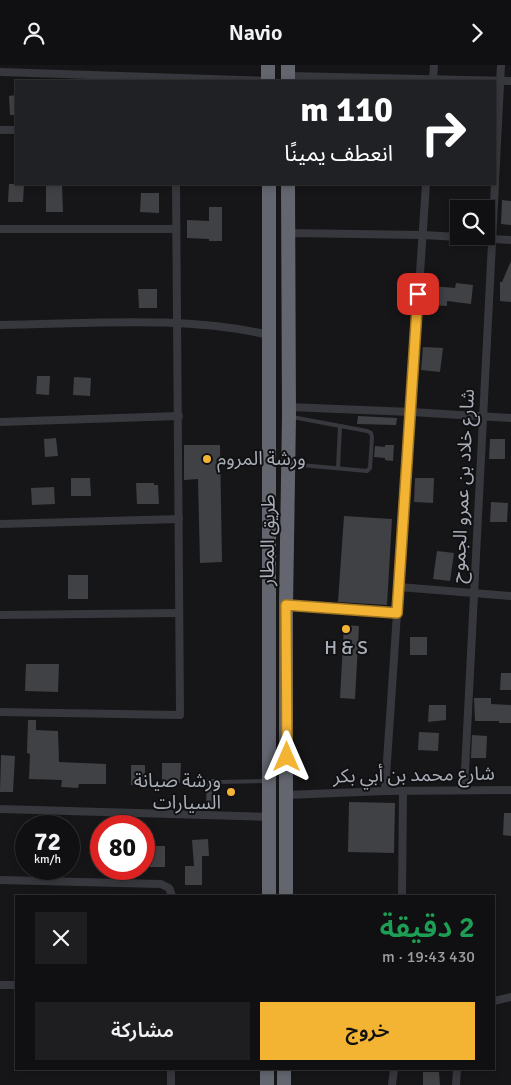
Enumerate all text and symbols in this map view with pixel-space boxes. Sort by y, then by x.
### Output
icon: person [20,19,48,47]
text: Navio [229,19,282,46]
icon: forward [463,19,491,47]
text: 110 m [300,88,393,131]
icon: right [411,100,476,165]
text: انعطف يمينًا [284,140,393,167]
map controls [450,200,495,245]
button: search [450,200,495,245]
pin [397,273,439,315]
icon: arrive [404,280,432,308]
street label: شارع خلاد بن عمرو الجموح [446,388,481,584]
place label: ورشة المروم [217,447,306,473]
marker: ورشة المروم [201,453,213,465]
street label: طريق المطار [255,494,281,587]
marker: H & S [340,623,352,635]
place label: H & S [324,636,368,660]
position arrow [260,730,312,782]
street label: شارع محمد بن أبي بكر [332,762,495,791]
place label: ورشة صيانة السيارات [134,769,221,815]
marker: ورشة صيانة السيارات [225,786,237,798]
speed limit sign: 80 [90,815,155,880]
text: 72 [34,826,61,857]
text: km/h [34,852,61,867]
text: 2 دقيقة [379,909,475,946]
button: close [35,912,87,964]
text: 430 m · 19:43 [382,947,475,967]
button: مشاركة [35,1002,250,1060]
button: خروج [260,1002,475,1060]

